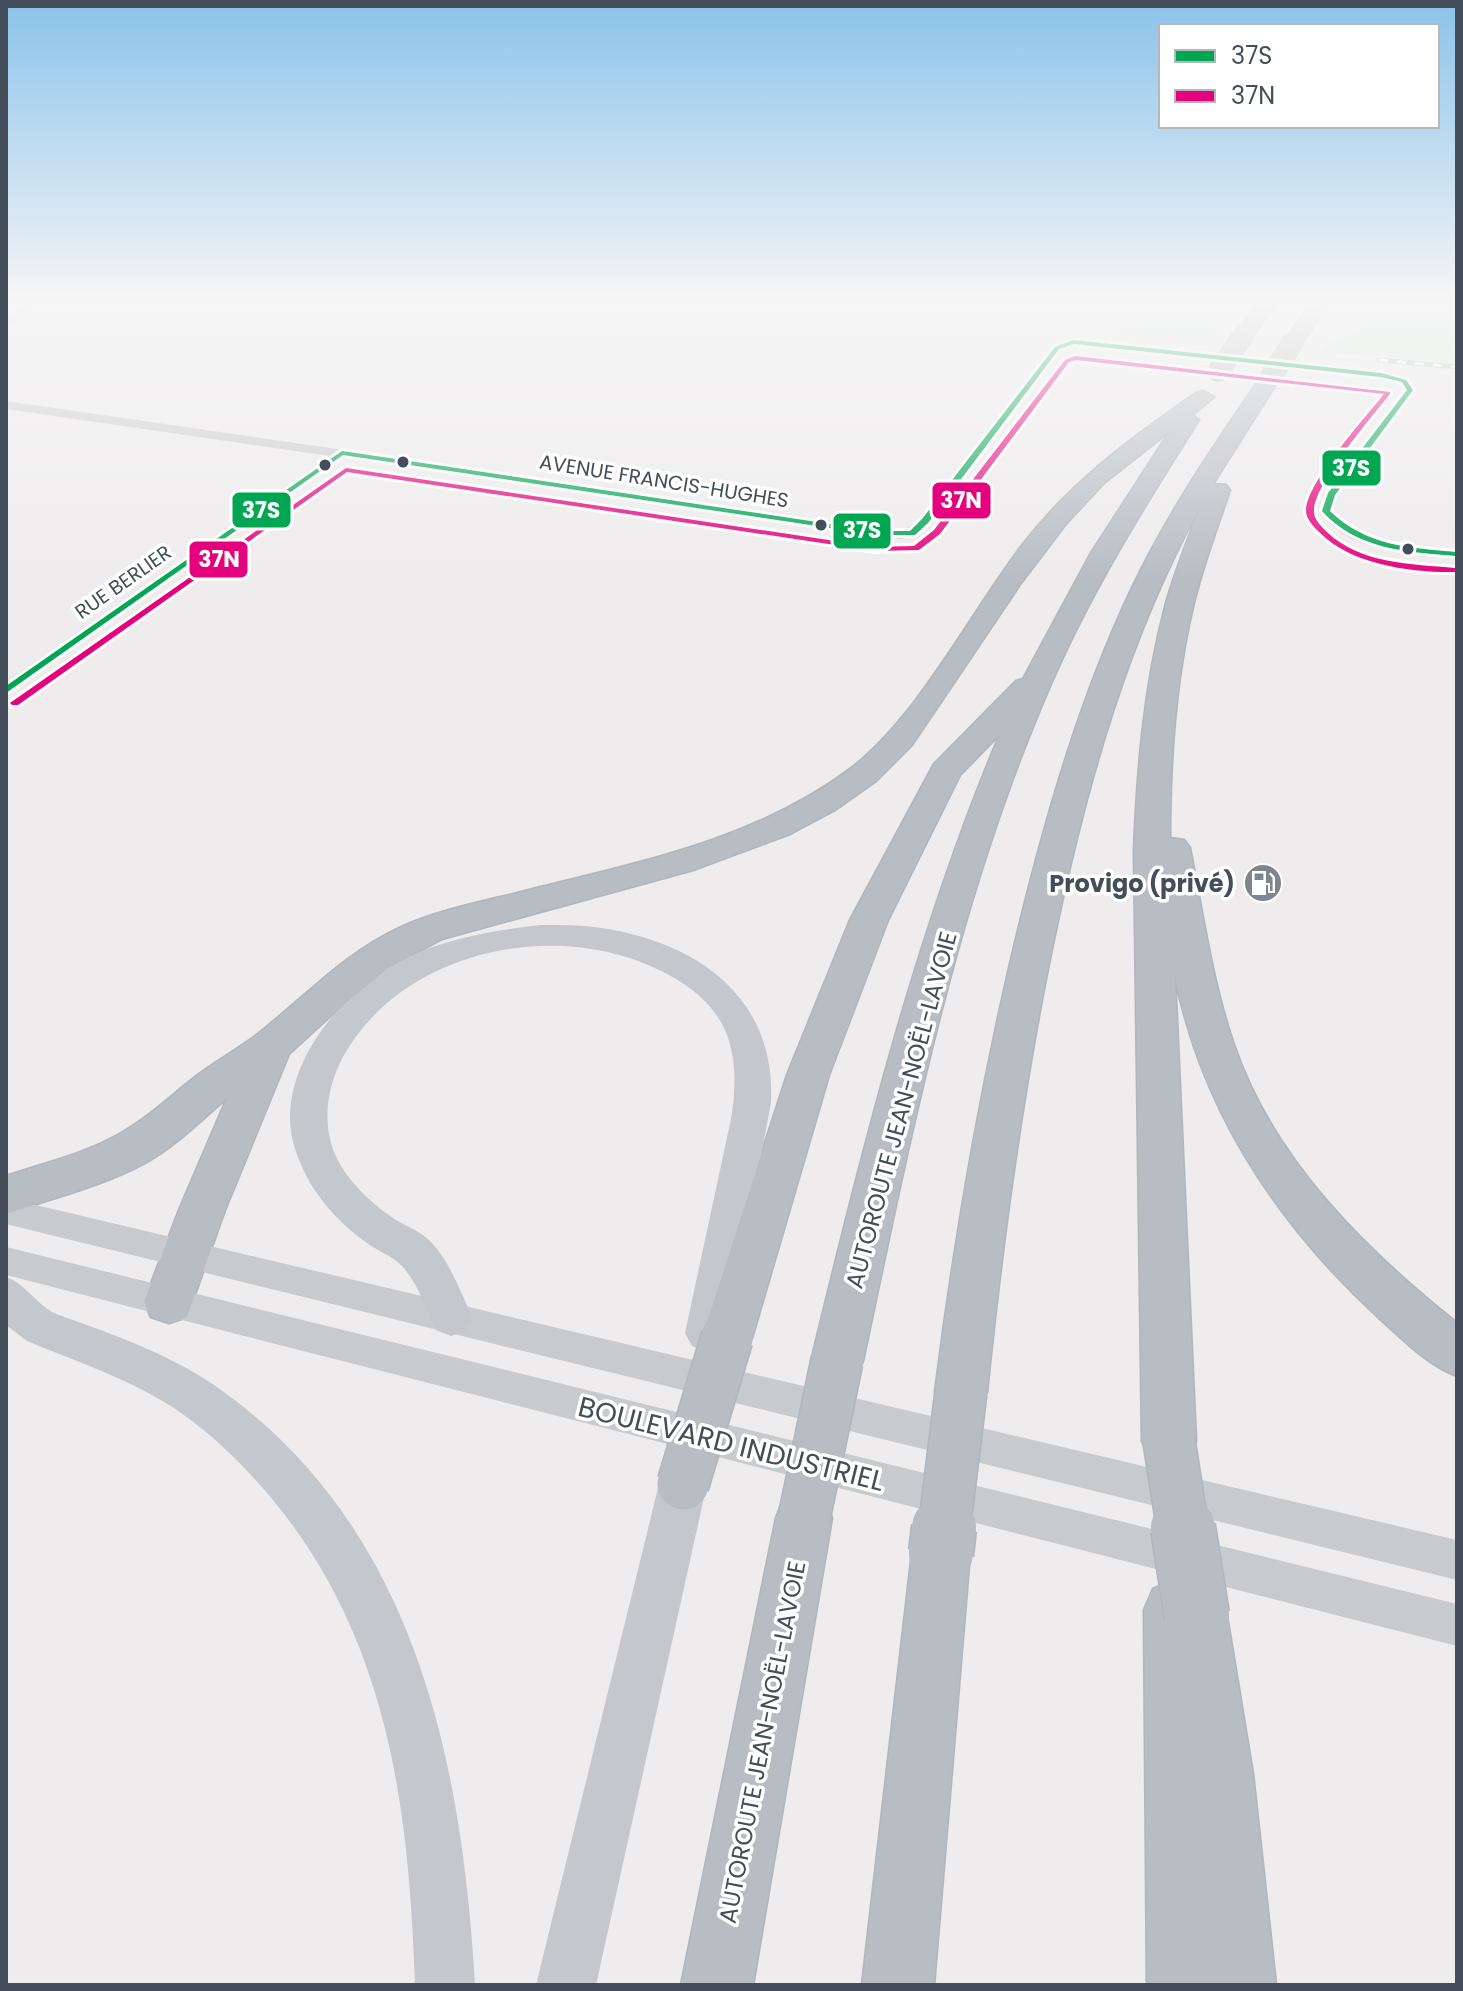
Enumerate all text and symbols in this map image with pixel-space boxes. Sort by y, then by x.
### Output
legend [1159,24,1439,128]
text: 37S [1231,39,1272,72]
text: 37N [1231,79,1275,112]
street label: AVENUE FRANCIS-HUGHES [537,447,791,515]
line badge: 37S [1321,449,1382,487]
text: 37S [1332,453,1370,484]
unlabelled marker [395,454,411,470]
unlabelled marker [317,457,333,473]
line badge: 37N [931,481,992,520]
text: 37N [940,485,982,516]
line badge: 37S [231,491,292,529]
text: 37S [242,495,280,526]
line badge: 37S [832,512,892,550]
text: 37S [843,515,881,546]
unlabelled marker [813,517,829,533]
street label: RUE BERLIER [69,538,177,626]
line badge: 37N [188,540,249,579]
unlabelled marker [1400,541,1416,557]
text: 37N [198,544,240,575]
fuel station icon: Provigo (privé) [1242,862,1284,904]
place label: Provigo (privé) [1049,867,1235,900]
street label: AUTOROUTE JEAN-NOËL-LAVOIE [837,928,965,1292]
street label: BOULEVARD INDUSTRIEL [574,1387,888,1501]
street label: AUTOROUTE JEAN-NOËL-LAVOIE [711,1558,813,1926]

